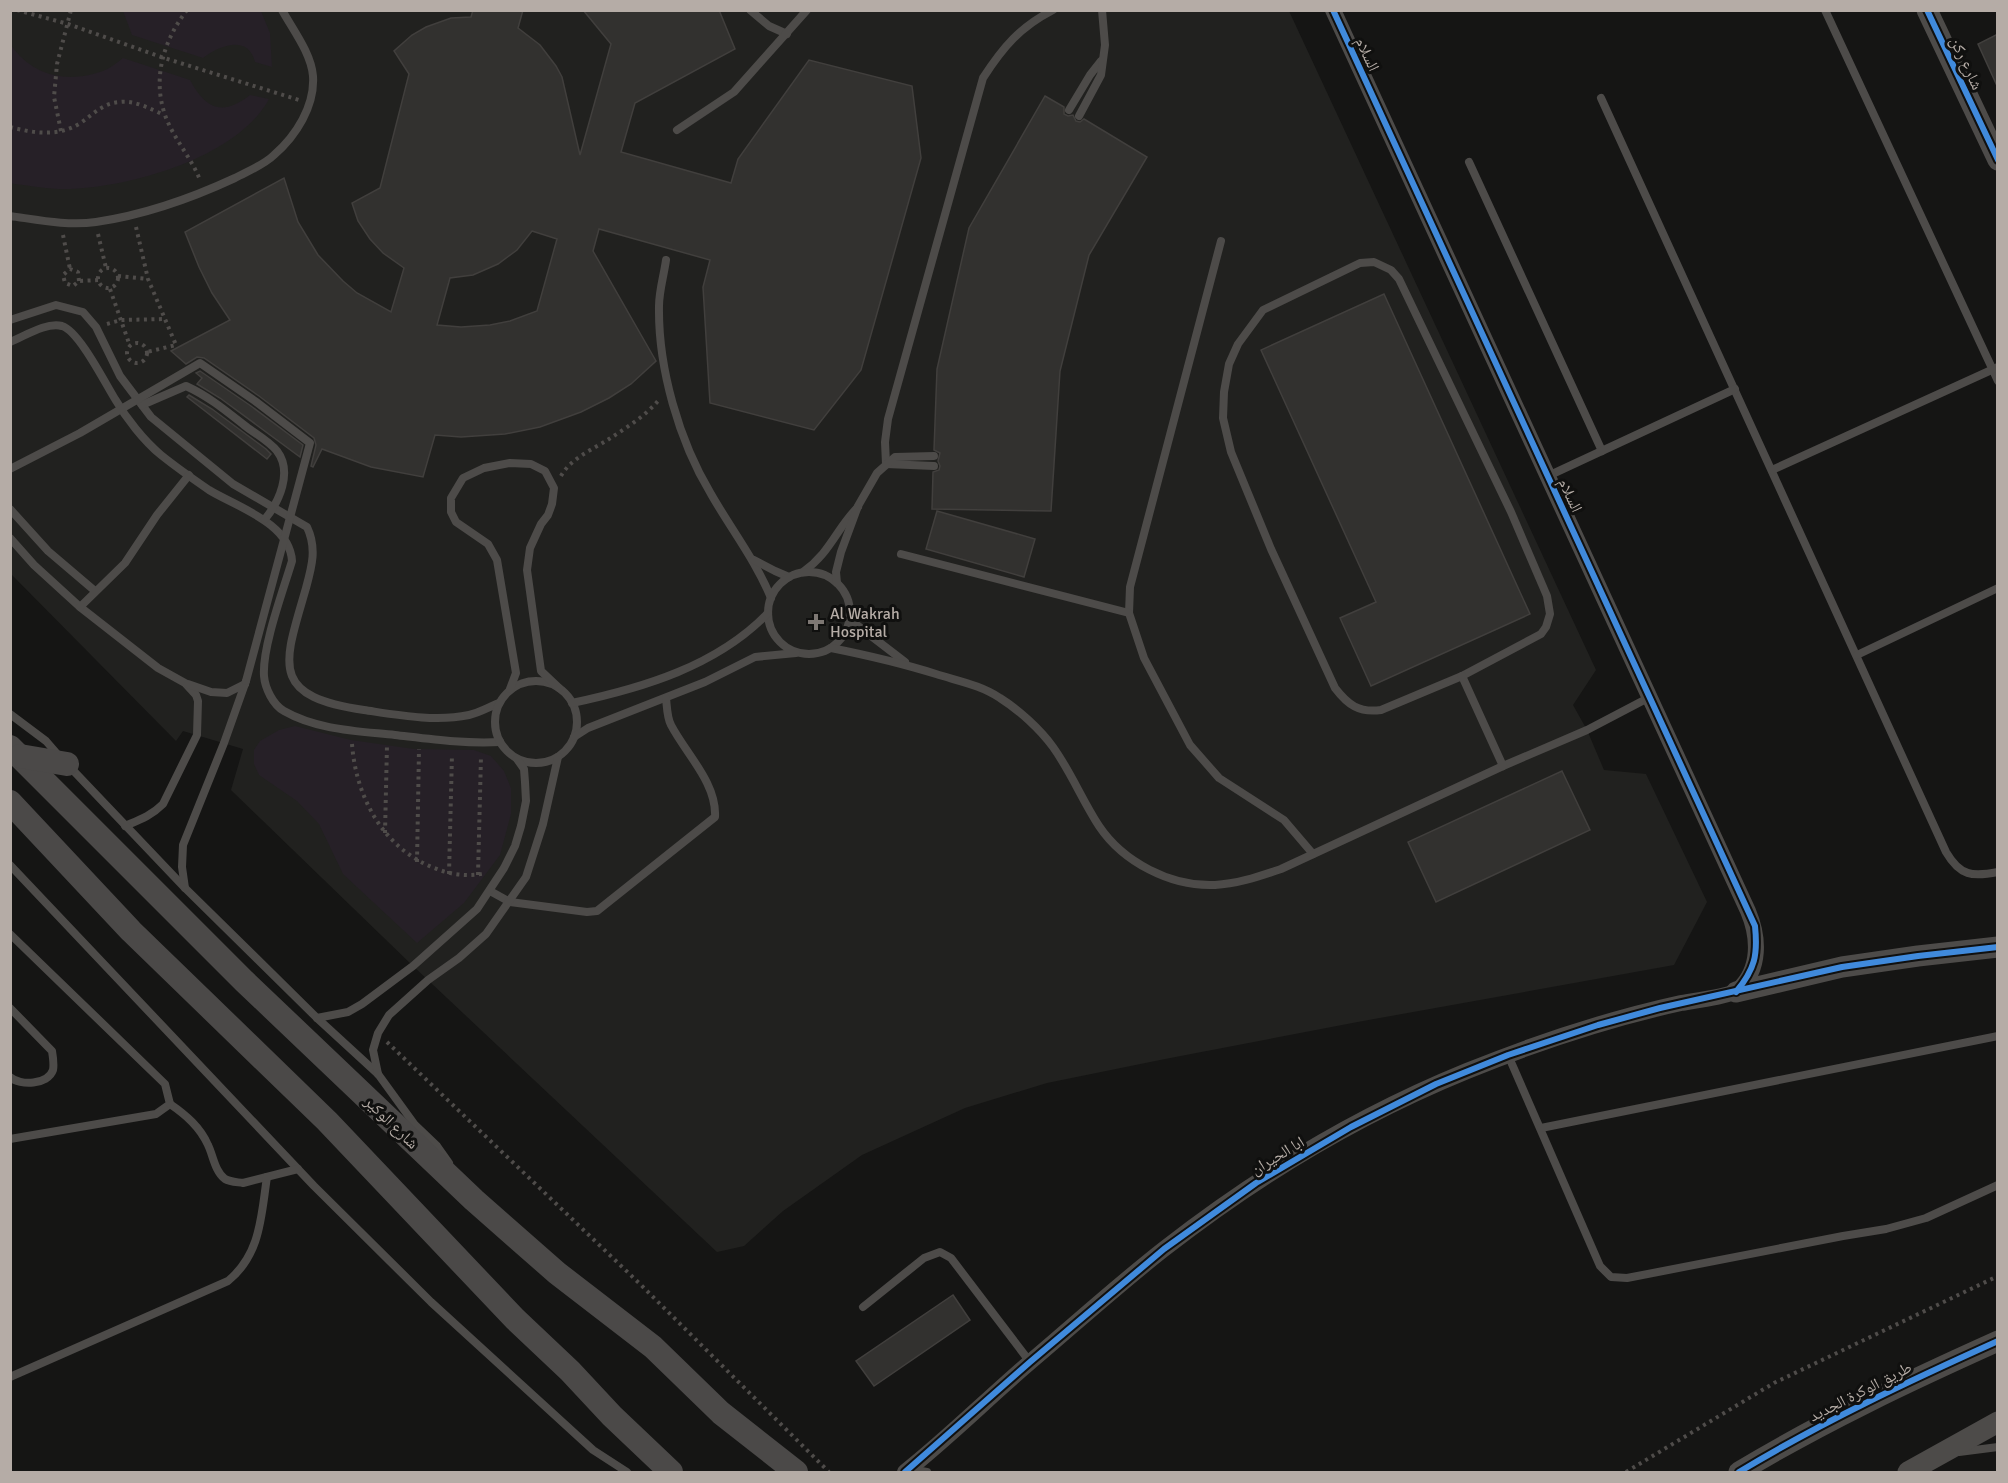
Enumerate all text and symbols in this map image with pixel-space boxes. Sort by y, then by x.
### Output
street label: السلام [1351,34,1384,75]
street label: شارع ركن [1945,34,1987,93]
street label: السلام [1554,475,1587,516]
place label: Al Wakrah Hospital [830,604,900,642]
marker: Al Wakrah Hospital [807,613,825,631]
street label: شارع الوكير [359,1091,423,1153]
street label: ابا الحيران [1247,1132,1308,1180]
street label: طريق الوكرة الجديد [1806,1357,1915,1426]

